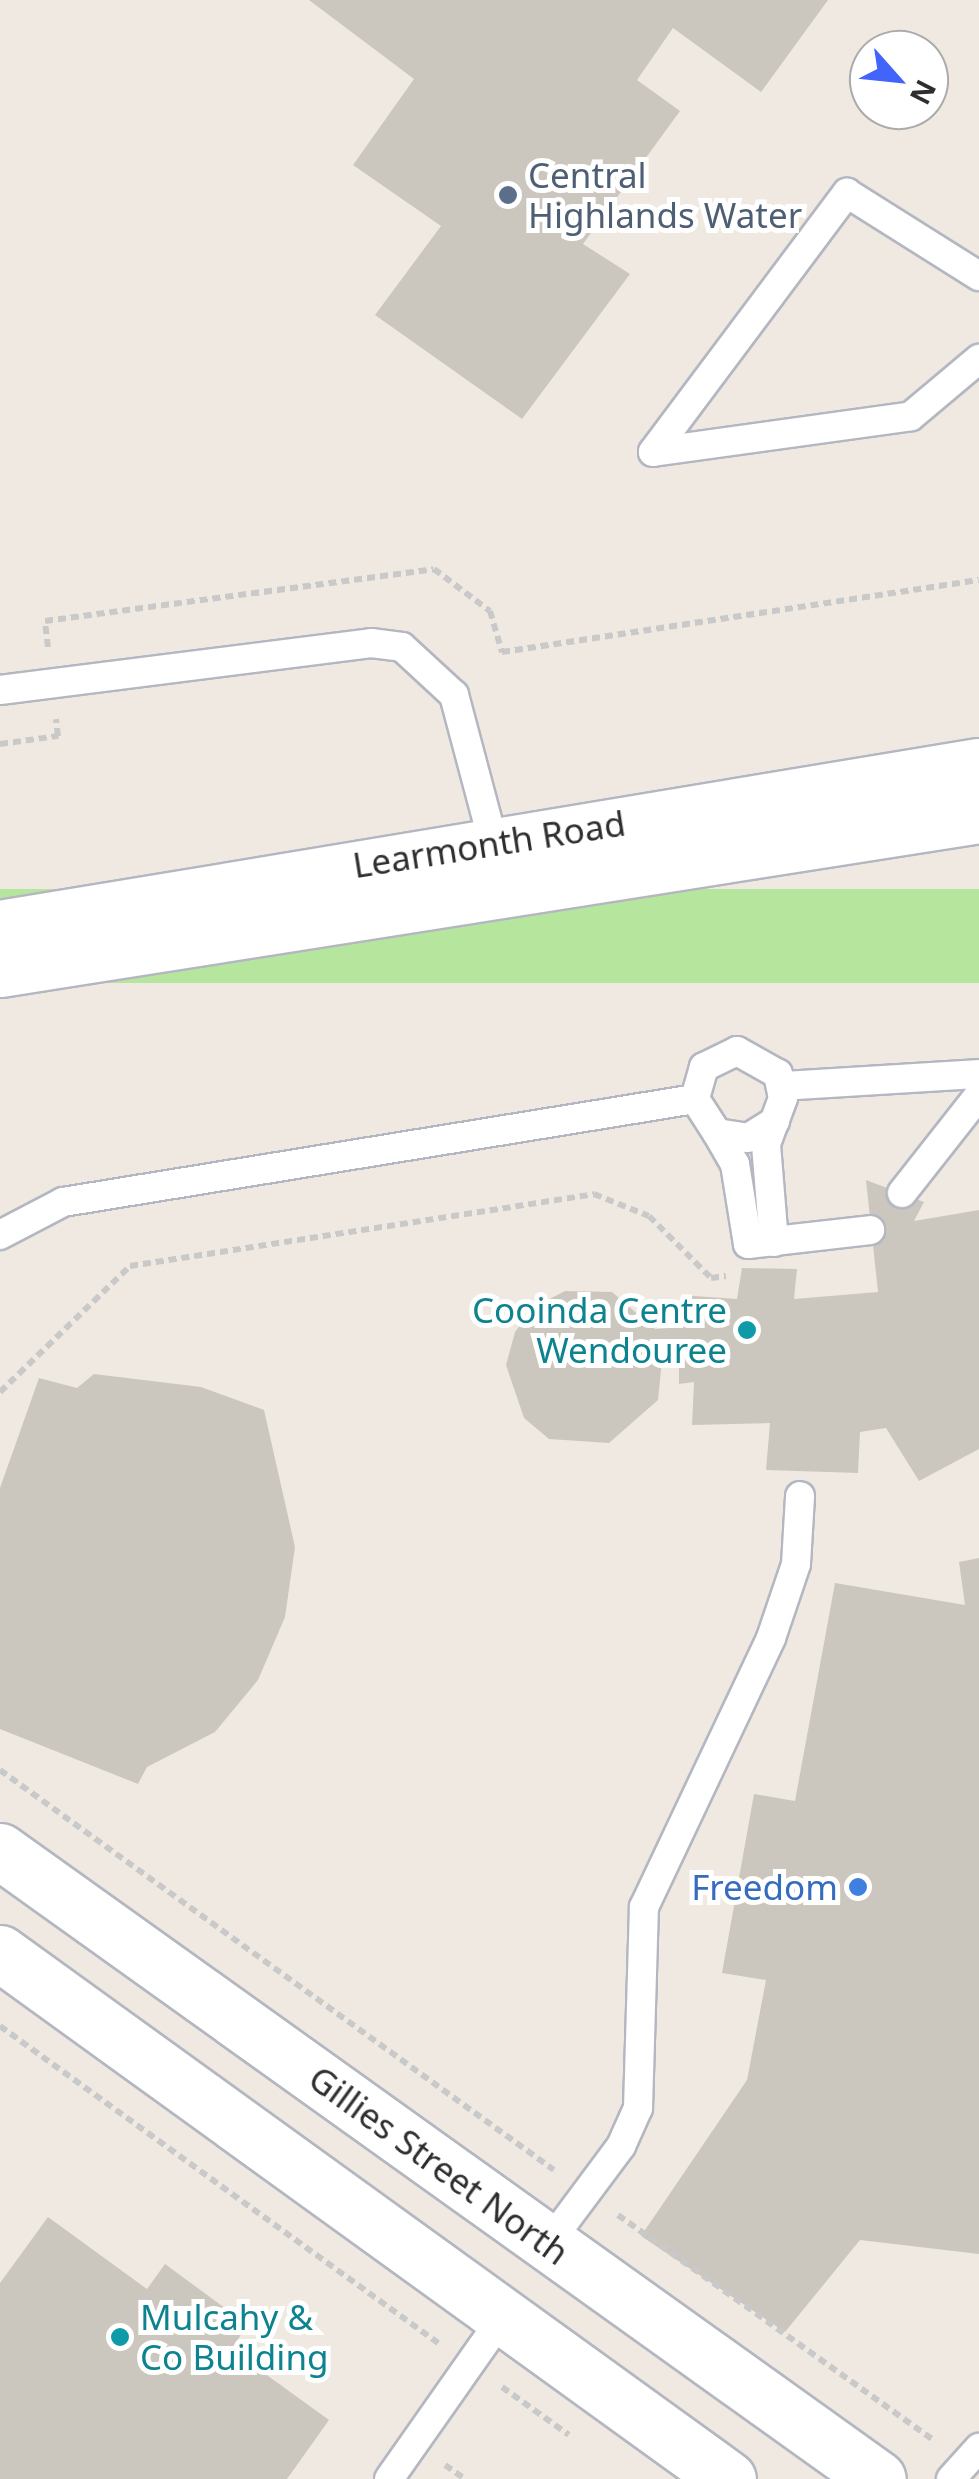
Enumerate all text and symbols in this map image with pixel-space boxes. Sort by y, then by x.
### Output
north arrow [849,30,949,130]
text: N [902,74,946,111]
place label: Central Highlands Water [528,154,802,236]
marker: Central Highlands Water [497,184,519,206]
street label: Learmonth Road [350,802,628,886]
place label: Cooinda Centre Wendouree [472,1289,727,1371]
marker: Cooinda Centre Wendouree [736,1319,758,1341]
place label: Freedom [691,1866,838,1908]
marker: Freedom [847,1876,869,1898]
street label: Gillies Street North [301,2057,577,2273]
place label: Mulcahy & Co Building [140,2296,329,2378]
marker: Mulcahy & Co Building [109,2326,131,2348]

